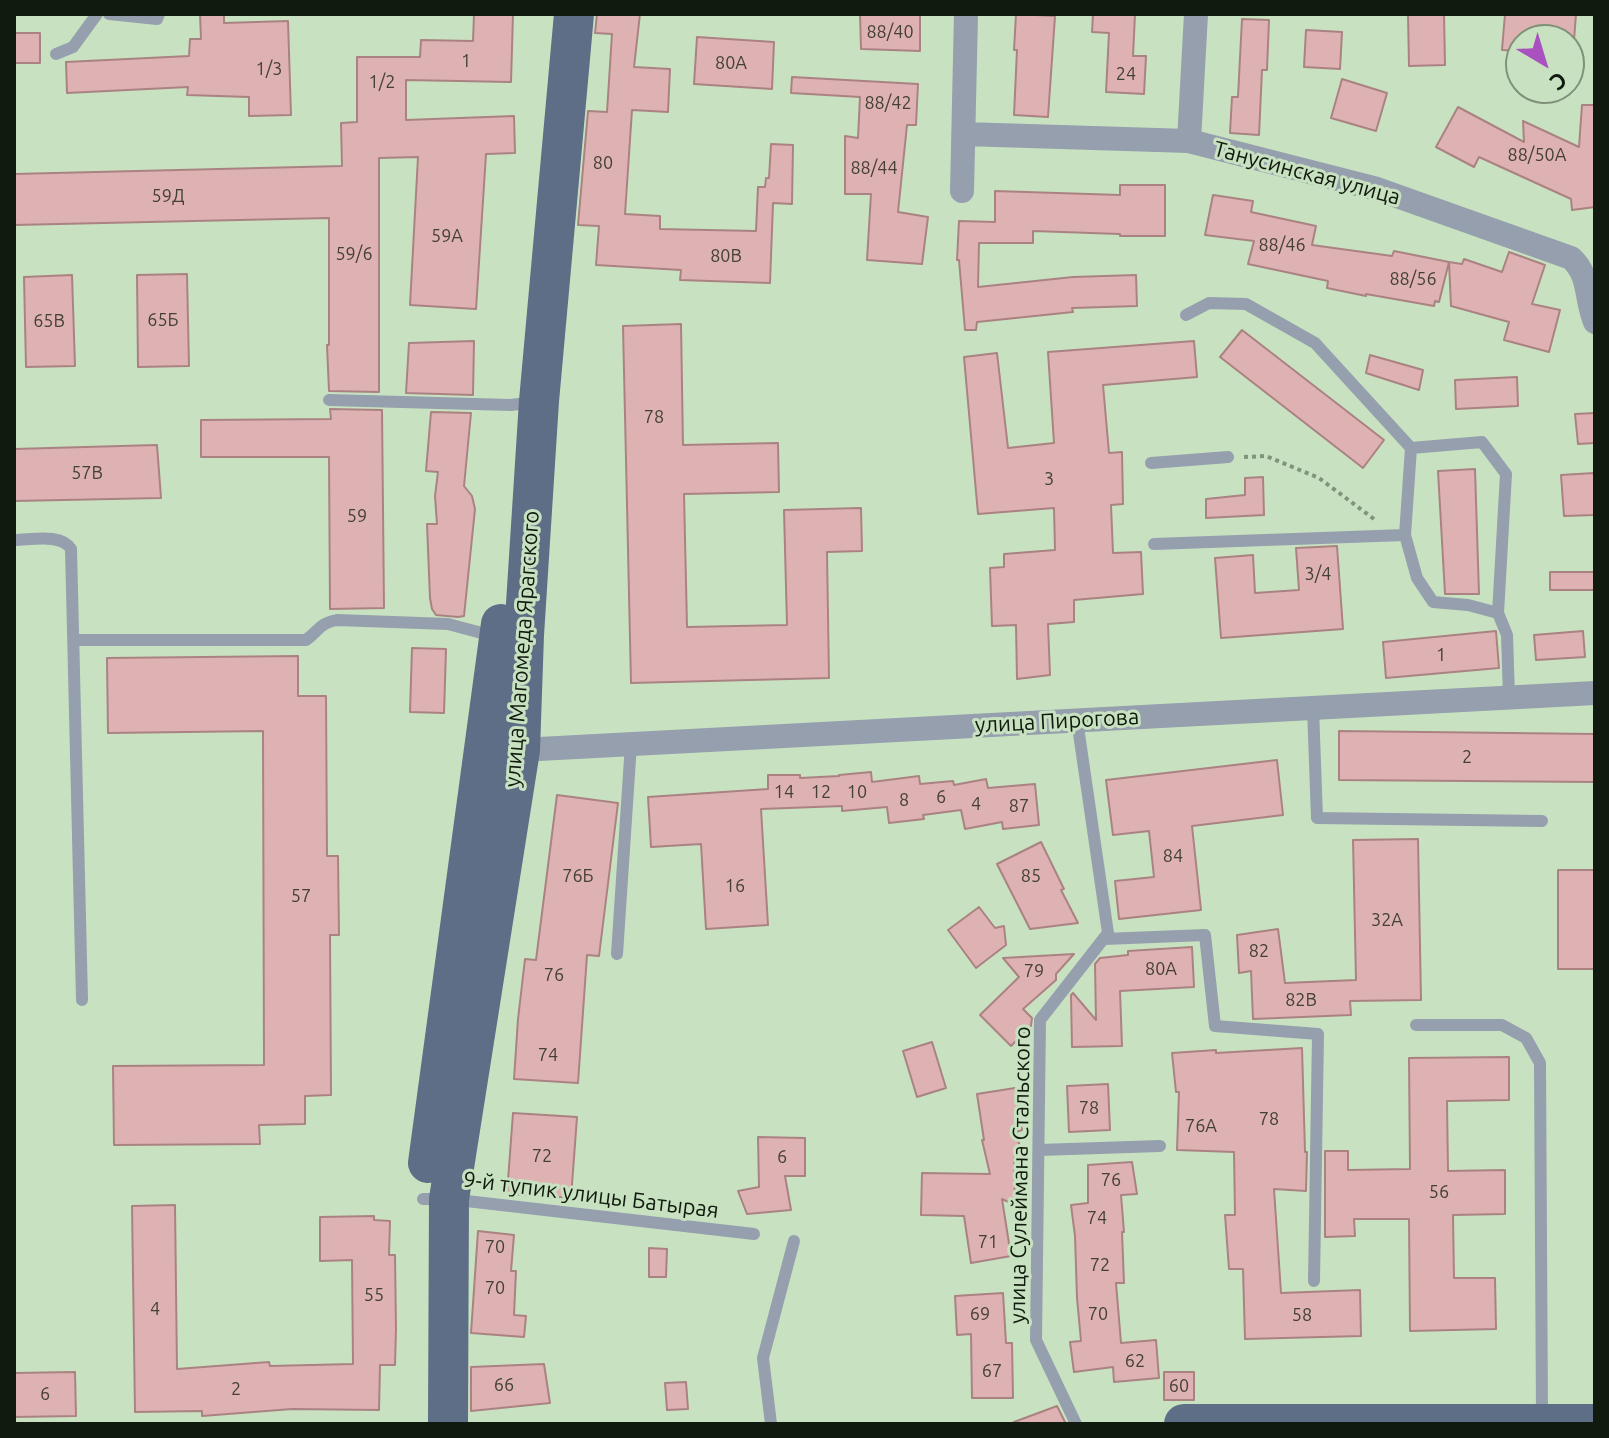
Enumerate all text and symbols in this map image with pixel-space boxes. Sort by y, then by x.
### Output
house number: 88/40 [866,21,914,43]
north arrow [1505,24,1585,104]
house number: 1 [461,50,471,72]
house number: 80А [715,52,747,74]
house number: 1/3 [256,58,282,80]
house number: 24 [1116,63,1136,85]
text: С [1546,68,1572,96]
house number: 1/2 [369,71,395,93]
house number: 88/42 [864,92,912,114]
street label: Танусинская улица [1211,135,1403,211]
house number: 88/50А [1508,144,1566,166]
house number: 80 [593,152,613,174]
house number: 88/44 [850,157,898,179]
house number: 59Д [152,185,184,207]
house number: 59А [431,225,463,247]
house number: 88/46 [1258,234,1306,256]
house number: 59/6 [335,243,373,265]
house number: 80В [710,245,742,267]
house number: 88/56 [1389,268,1437,290]
house number: 65Б [147,309,179,331]
house number: 65В [33,310,65,332]
house number: 78 [644,406,664,428]
house number: 57В [71,462,103,484]
house number: 3 [1044,468,1054,490]
house number: 59 [347,505,367,527]
street label: улица Магомеда Ярагского [499,510,545,788]
house number: 3/4 [1305,563,1331,585]
house number: 1 [1436,644,1446,666]
street label: улица Пирогова [974,704,1140,738]
house number: 2 [1462,746,1472,768]
house number: 14 [774,781,794,803]
house number: 12 [811,781,831,803]
house number: 10 [847,781,867,803]
house number: 6 [936,786,946,808]
house number: 8 [899,789,909,811]
house number: 4 [971,793,981,815]
house number: 87 [1009,795,1029,817]
house number: 84 [1163,845,1183,867]
house number: 76Б [562,865,594,887]
house number: 85 [1021,865,1041,887]
house number: 16 [725,875,745,897]
house number: 57 [291,885,311,907]
house number: 32А [1371,909,1403,931]
house number: 82 [1249,940,1269,962]
house number: 80А [1145,958,1177,980]
house number: 79 [1024,960,1044,982]
house number: 76 [544,964,564,986]
house number: 82В [1285,989,1317,1011]
street label: улица Сулеймана Стальского [1004,1026,1036,1324]
house number: 74 [538,1044,558,1066]
house number: 78 [1079,1097,1099,1119]
house number: 78 [1259,1108,1279,1130]
house number: 76А [1185,1115,1217,1137]
house number: 72 [532,1145,552,1167]
house number: 6 [777,1146,787,1168]
street label: 9-й тупик улицы Батырая [462,1166,720,1224]
house number: 76 [1101,1169,1121,1191]
house number: 56 [1429,1181,1449,1203]
house number: 74 [1087,1207,1107,1229]
house number: 71 [978,1231,998,1253]
house number: 70 [485,1236,505,1258]
house number: 72 [1090,1254,1110,1276]
house number: 70 [485,1277,505,1299]
house number: 55 [364,1284,384,1306]
house number: 4 [150,1298,160,1320]
house number: 69 [970,1303,990,1325]
house number: 70 [1088,1303,1108,1325]
house number: 58 [1292,1304,1312,1326]
house number: 62 [1125,1350,1145,1372]
house number: 67 [982,1360,1002,1382]
house number: 66 [494,1374,514,1396]
house number: 60 [1169,1375,1189,1397]
house number: 2 [231,1378,241,1400]
house number: 6 [40,1383,50,1405]

